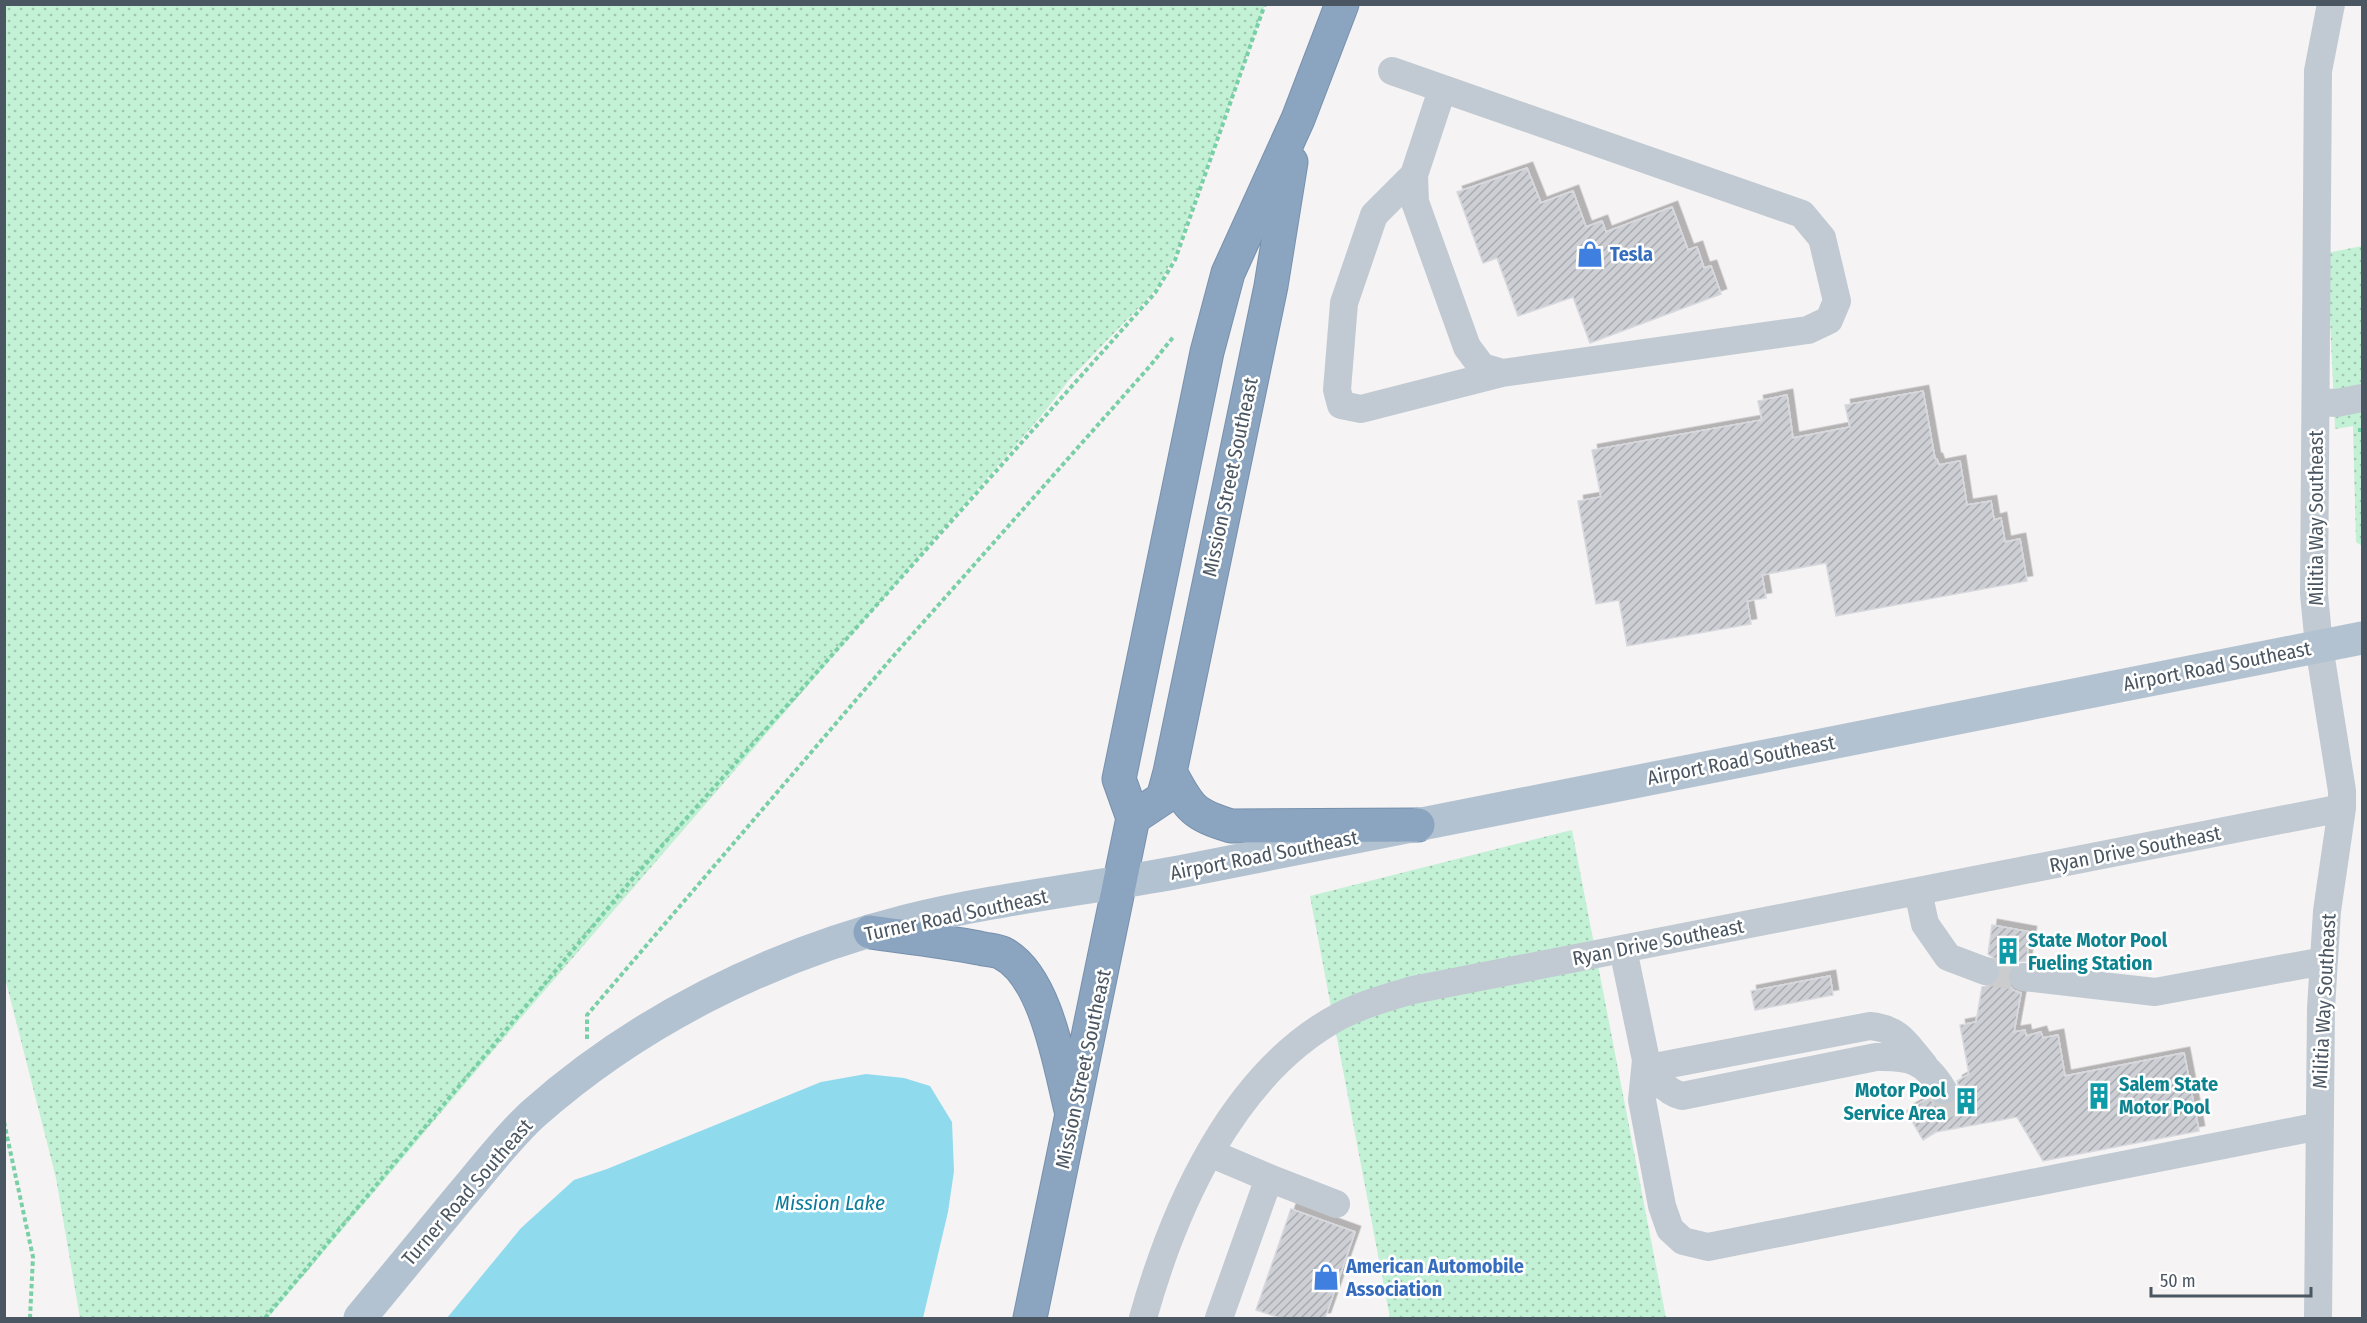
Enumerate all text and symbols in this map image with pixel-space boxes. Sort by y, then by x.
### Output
shop icon: Tesla [1575,239,1605,269]
place label: Tesla [1610,242,1653,266]
street label: Mission Street Southeast [1197,375,1263,579]
street label: Militia Way Southeast [2304,430,2328,606]
street label: Airport Road Southeast [2121,636,2313,696]
street label: Airport Road Southeast [1645,730,1837,790]
street label: Ryan Drive Southeast [2047,821,2223,877]
street label: Airport Road Southeast [1168,825,1360,885]
street label: Turner Road Southeast [862,884,1050,946]
street label: Militia Way Southeast [2307,912,2341,1089]
street label: Ryan Drive Southeast [1570,914,1746,970]
place label: State Motor Pool Fueling Station [2028,928,2168,975]
building icon: State Motor Pool Fueling Station [1993,936,2023,966]
street label: Mission Street Southeast [1050,967,1116,1171]
place label: Salem State Motor Pool [2119,1072,2218,1119]
place label: Motor Pool Service Area [1843,1078,1947,1125]
building icon: Salem State Motor Pool [2084,1081,2114,1111]
building icon: Motor Pool Service Area [1951,1086,1981,1116]
street label: Turner Road Southeast [397,1113,538,1270]
water label: Mission Lake [775,1190,885,1216]
place label: American Automobile Association [1345,1254,1524,1301]
scale bar [2151,1260,2312,1298]
shop icon: American Automobile Association [1311,1262,1341,1292]
text: 50 m [2160,1270,2196,1292]

